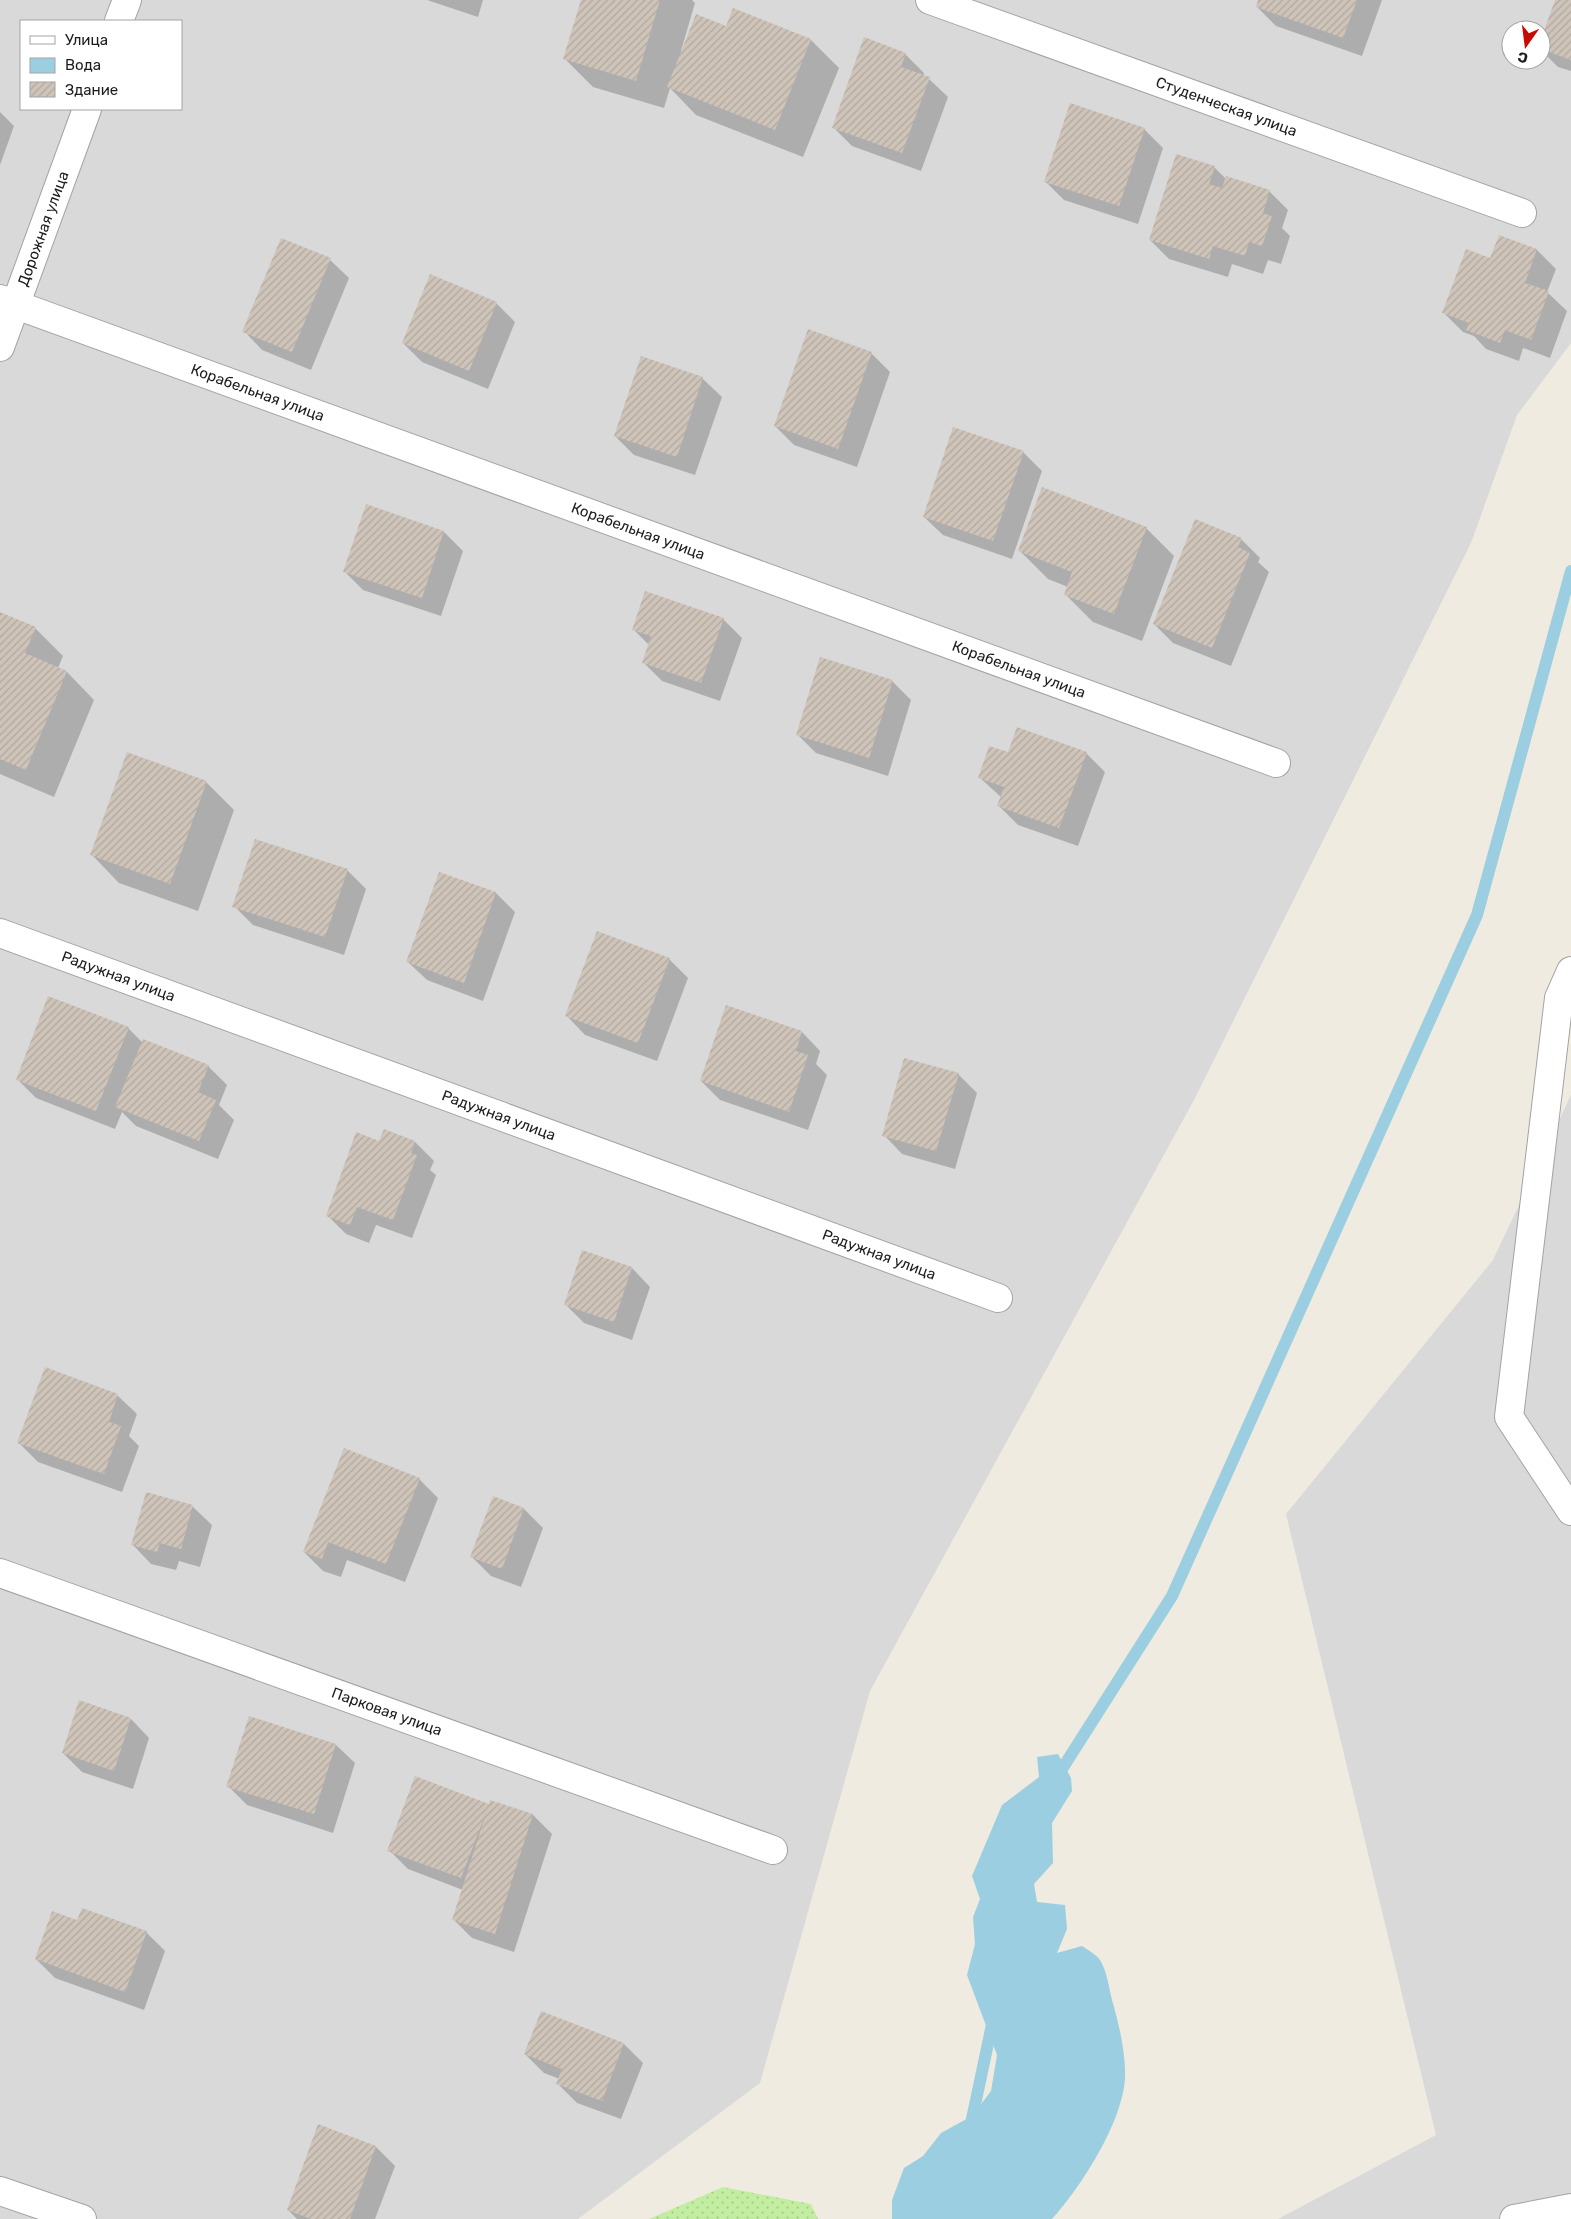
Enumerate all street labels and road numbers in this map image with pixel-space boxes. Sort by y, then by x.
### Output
street label: Студенческая улица [1153,73,1299,140]
street label: Дорожная улица [14,169,73,289]
street label: Корабельная улица [188,360,327,425]
street label: Корабельная улица [569,499,707,564]
street label: Корабельная улица [950,637,1088,702]
street label: Радужная улица [59,947,178,1005]
street label: Радужная улица [439,1086,558,1144]
street label: Радужная улица [820,1225,938,1283]
street label: Парковая улица [329,1684,445,1740]

